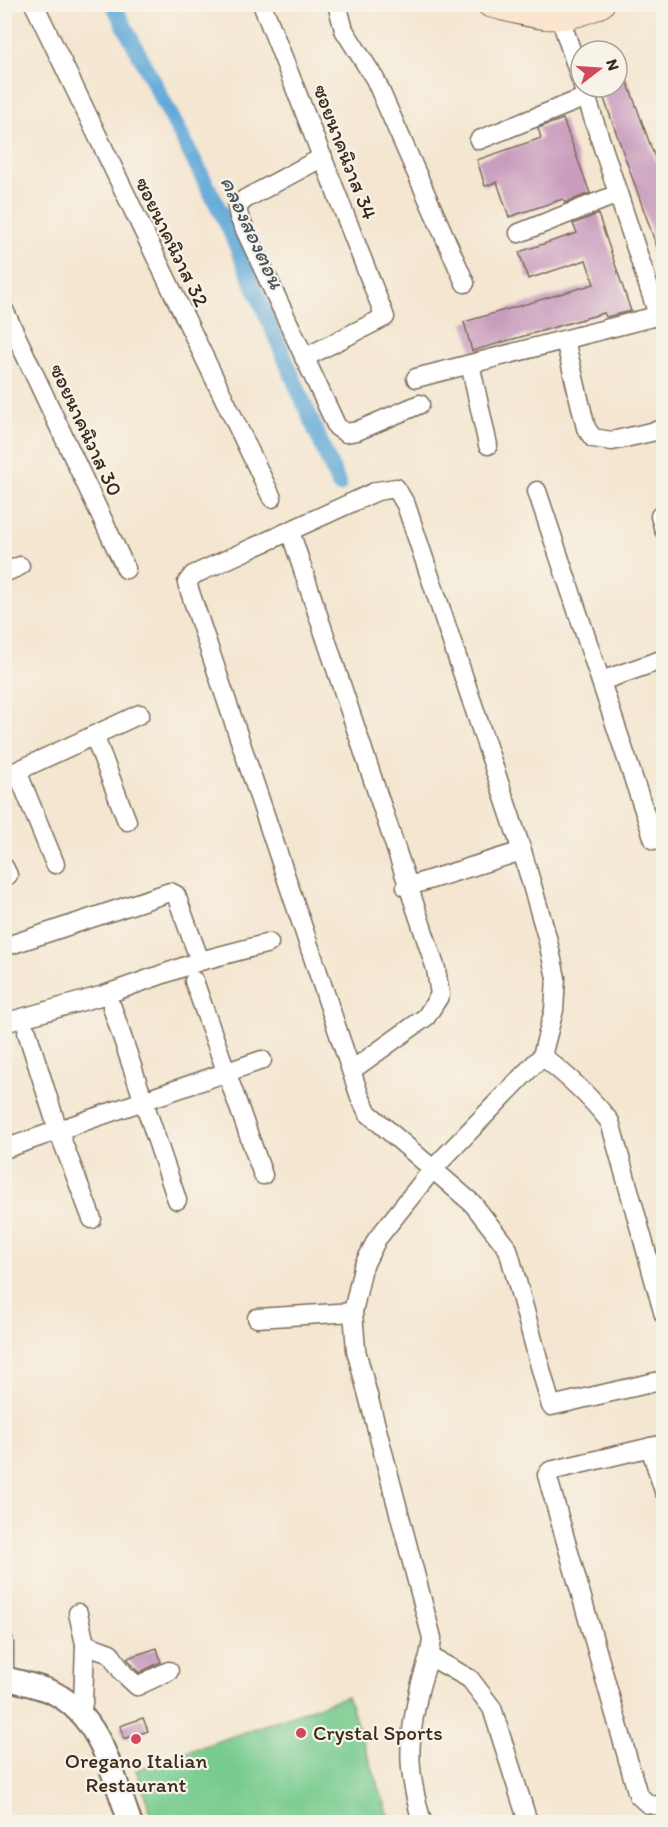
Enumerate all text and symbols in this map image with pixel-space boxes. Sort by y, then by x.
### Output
north arrow [569,39,629,99]
text: N [602,57,624,73]
street label: ซอยนาคนิวาส 34 [308,81,383,223]
water label: คลองสองตอน [215,172,291,294]
street label: ซอยนาคนิวาส 32 [130,173,215,311]
street label: ซอยนาคนิวาส 30 [45,360,128,500]
place label: Crystal Sports [313,1720,443,1745]
marker: Crystal Sports [294,1726,308,1740]
marker: Oregano Italian Restaurant [129,1732,143,1746]
place label: Oregano Italian Restaurant [65,1748,207,1797]

